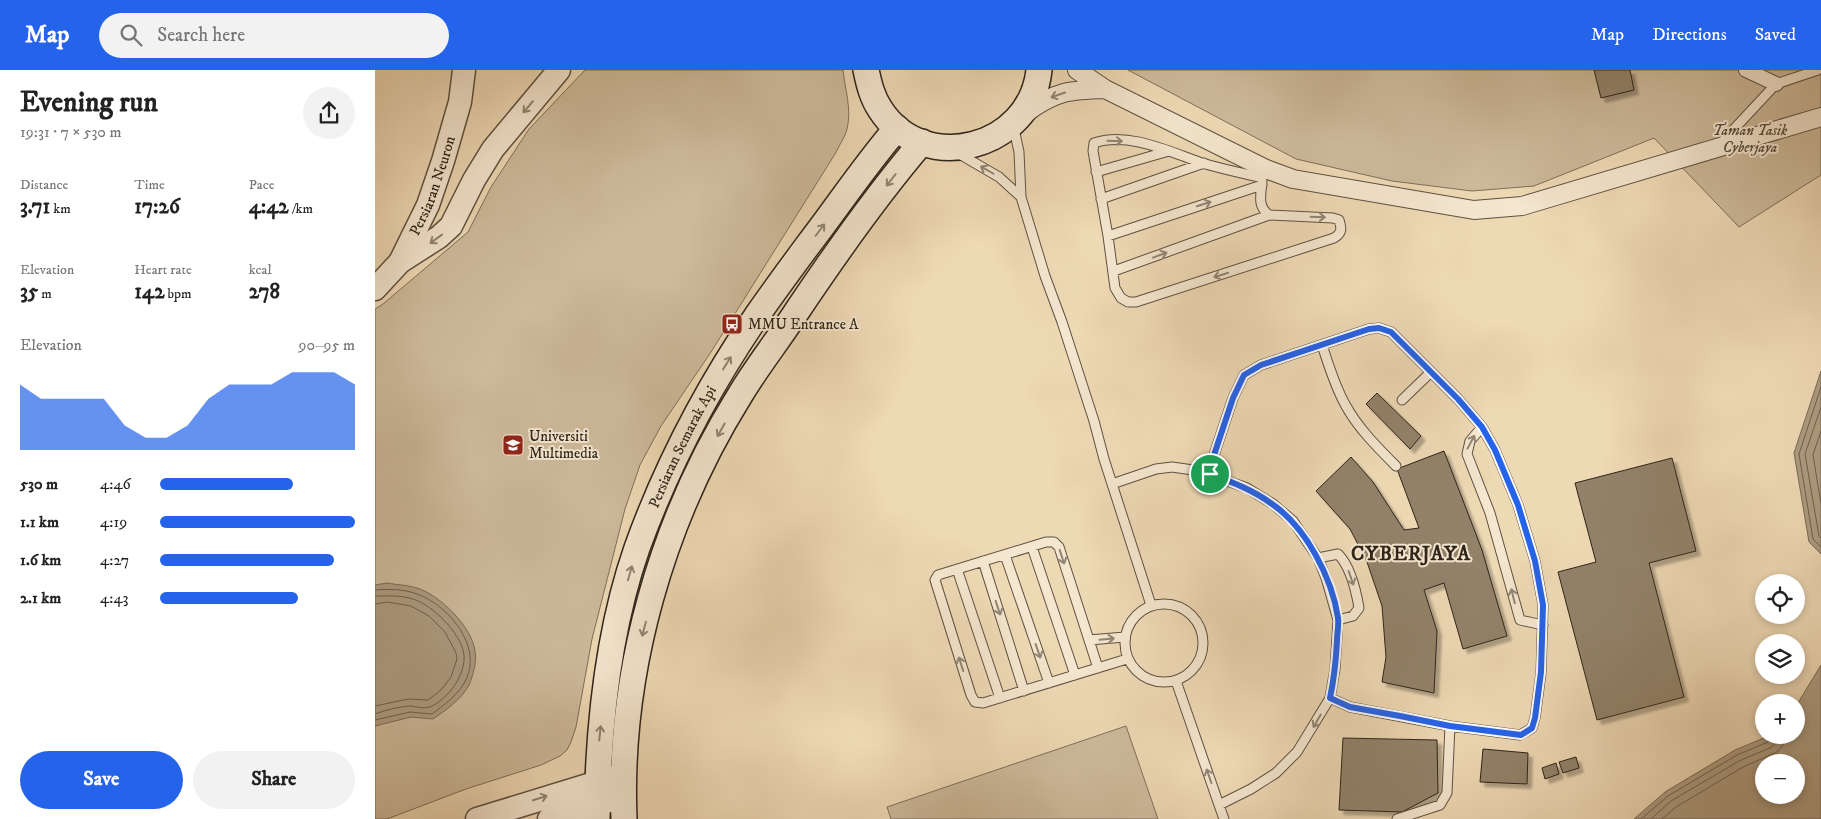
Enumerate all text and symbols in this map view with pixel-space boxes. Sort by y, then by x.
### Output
search box [99,13,449,58]
text: Map [25,20,69,50]
icon: search [117,21,145,49]
text: Search here [157,24,245,47]
text: Map [1591,24,1624,46]
text: Directions [1652,24,1727,46]
text: Saved [1755,24,1796,46]
text: Evening run [20,85,158,120]
button: share [303,87,355,139]
one-way arrow [1051,91,1067,100]
one-way arrow [522,101,534,114]
park label: Taman Tasik Cyberjaya [1713,121,1788,157]
text: 19:31 · 7 × 530 m [20,122,121,142]
street label: Persiaran Neuron [405,134,460,239]
one-way arrow [1106,136,1122,145]
one-way arrow [980,164,994,174]
one-way arrow [885,173,896,186]
text: Distance [20,176,68,194]
text: Time [134,176,165,194]
text: Pace [249,176,275,194]
text: 3.71 [20,194,50,220]
text: 17:26 [134,194,180,220]
text: 4:42 [249,194,289,220]
one-way arrow [1196,199,1211,208]
text: km [50,200,71,218]
text: /km [289,200,313,218]
one-way arrow [1310,213,1326,222]
one-way arrow [815,223,825,237]
one-way arrow [429,234,443,244]
one-way arrow [1151,250,1167,259]
text: Elevation [20,261,74,279]
text: Heart rate [134,261,192,279]
text: kcal [249,261,272,279]
one-way arrow [1214,271,1229,280]
text: 35 [20,279,38,305]
text: 142 [134,279,164,305]
text: 278 [249,279,280,305]
text: m [38,285,52,303]
text: bpm [164,285,192,303]
bus stop icon: MMU Entrance A [720,312,744,336]
place label: MMU Entrance A [748,315,859,334]
text: Elevation [20,335,82,355]
text: 90–95 m [299,335,355,355]
one-way arrow [722,356,733,370]
street label: Persiaran Semarak Api [645,382,721,511]
one-way arrow [716,422,726,437]
place label: Universiti Multimedia [529,427,599,463]
school or university icon: Universiti Multimedia [501,433,525,457]
one-way arrow [1466,435,1476,450]
pin [1189,453,1231,495]
icon: arrive [1196,460,1224,488]
text: 530 m [20,474,58,494]
text: 4:46 [100,474,131,494]
text: 1.1 km [20,512,59,532]
text: 4:19 [100,512,127,532]
district label: CYBERJAYA [1351,542,1471,567]
one-way arrow [1058,549,1067,565]
text: 1.6 km [20,550,61,570]
text: 4:27 [100,550,129,570]
one-way arrow [625,565,635,581]
one-way arrow [1347,570,1356,585]
map controls [1755,574,1805,804]
button: locate [1755,574,1805,624]
text: 2.1 km [20,588,61,608]
text: 4:43 [100,588,129,608]
one-way arrow [1508,589,1517,605]
one-way arrow [993,599,1003,615]
one-way arrow [639,621,648,637]
one-way arrow [1098,634,1114,643]
button: layers [1755,634,1805,684]
one-way arrow [1034,642,1043,658]
one-way arrow [955,656,965,672]
button: + [1755,694,1805,744]
one-way arrow [1312,713,1321,728]
one-way arrow [595,725,605,741]
button: Save [20,751,183,809]
button: Share [193,751,355,809]
button: − [1755,754,1805,804]
one-way arrow [1204,768,1213,784]
one-way arrow [532,793,548,803]

